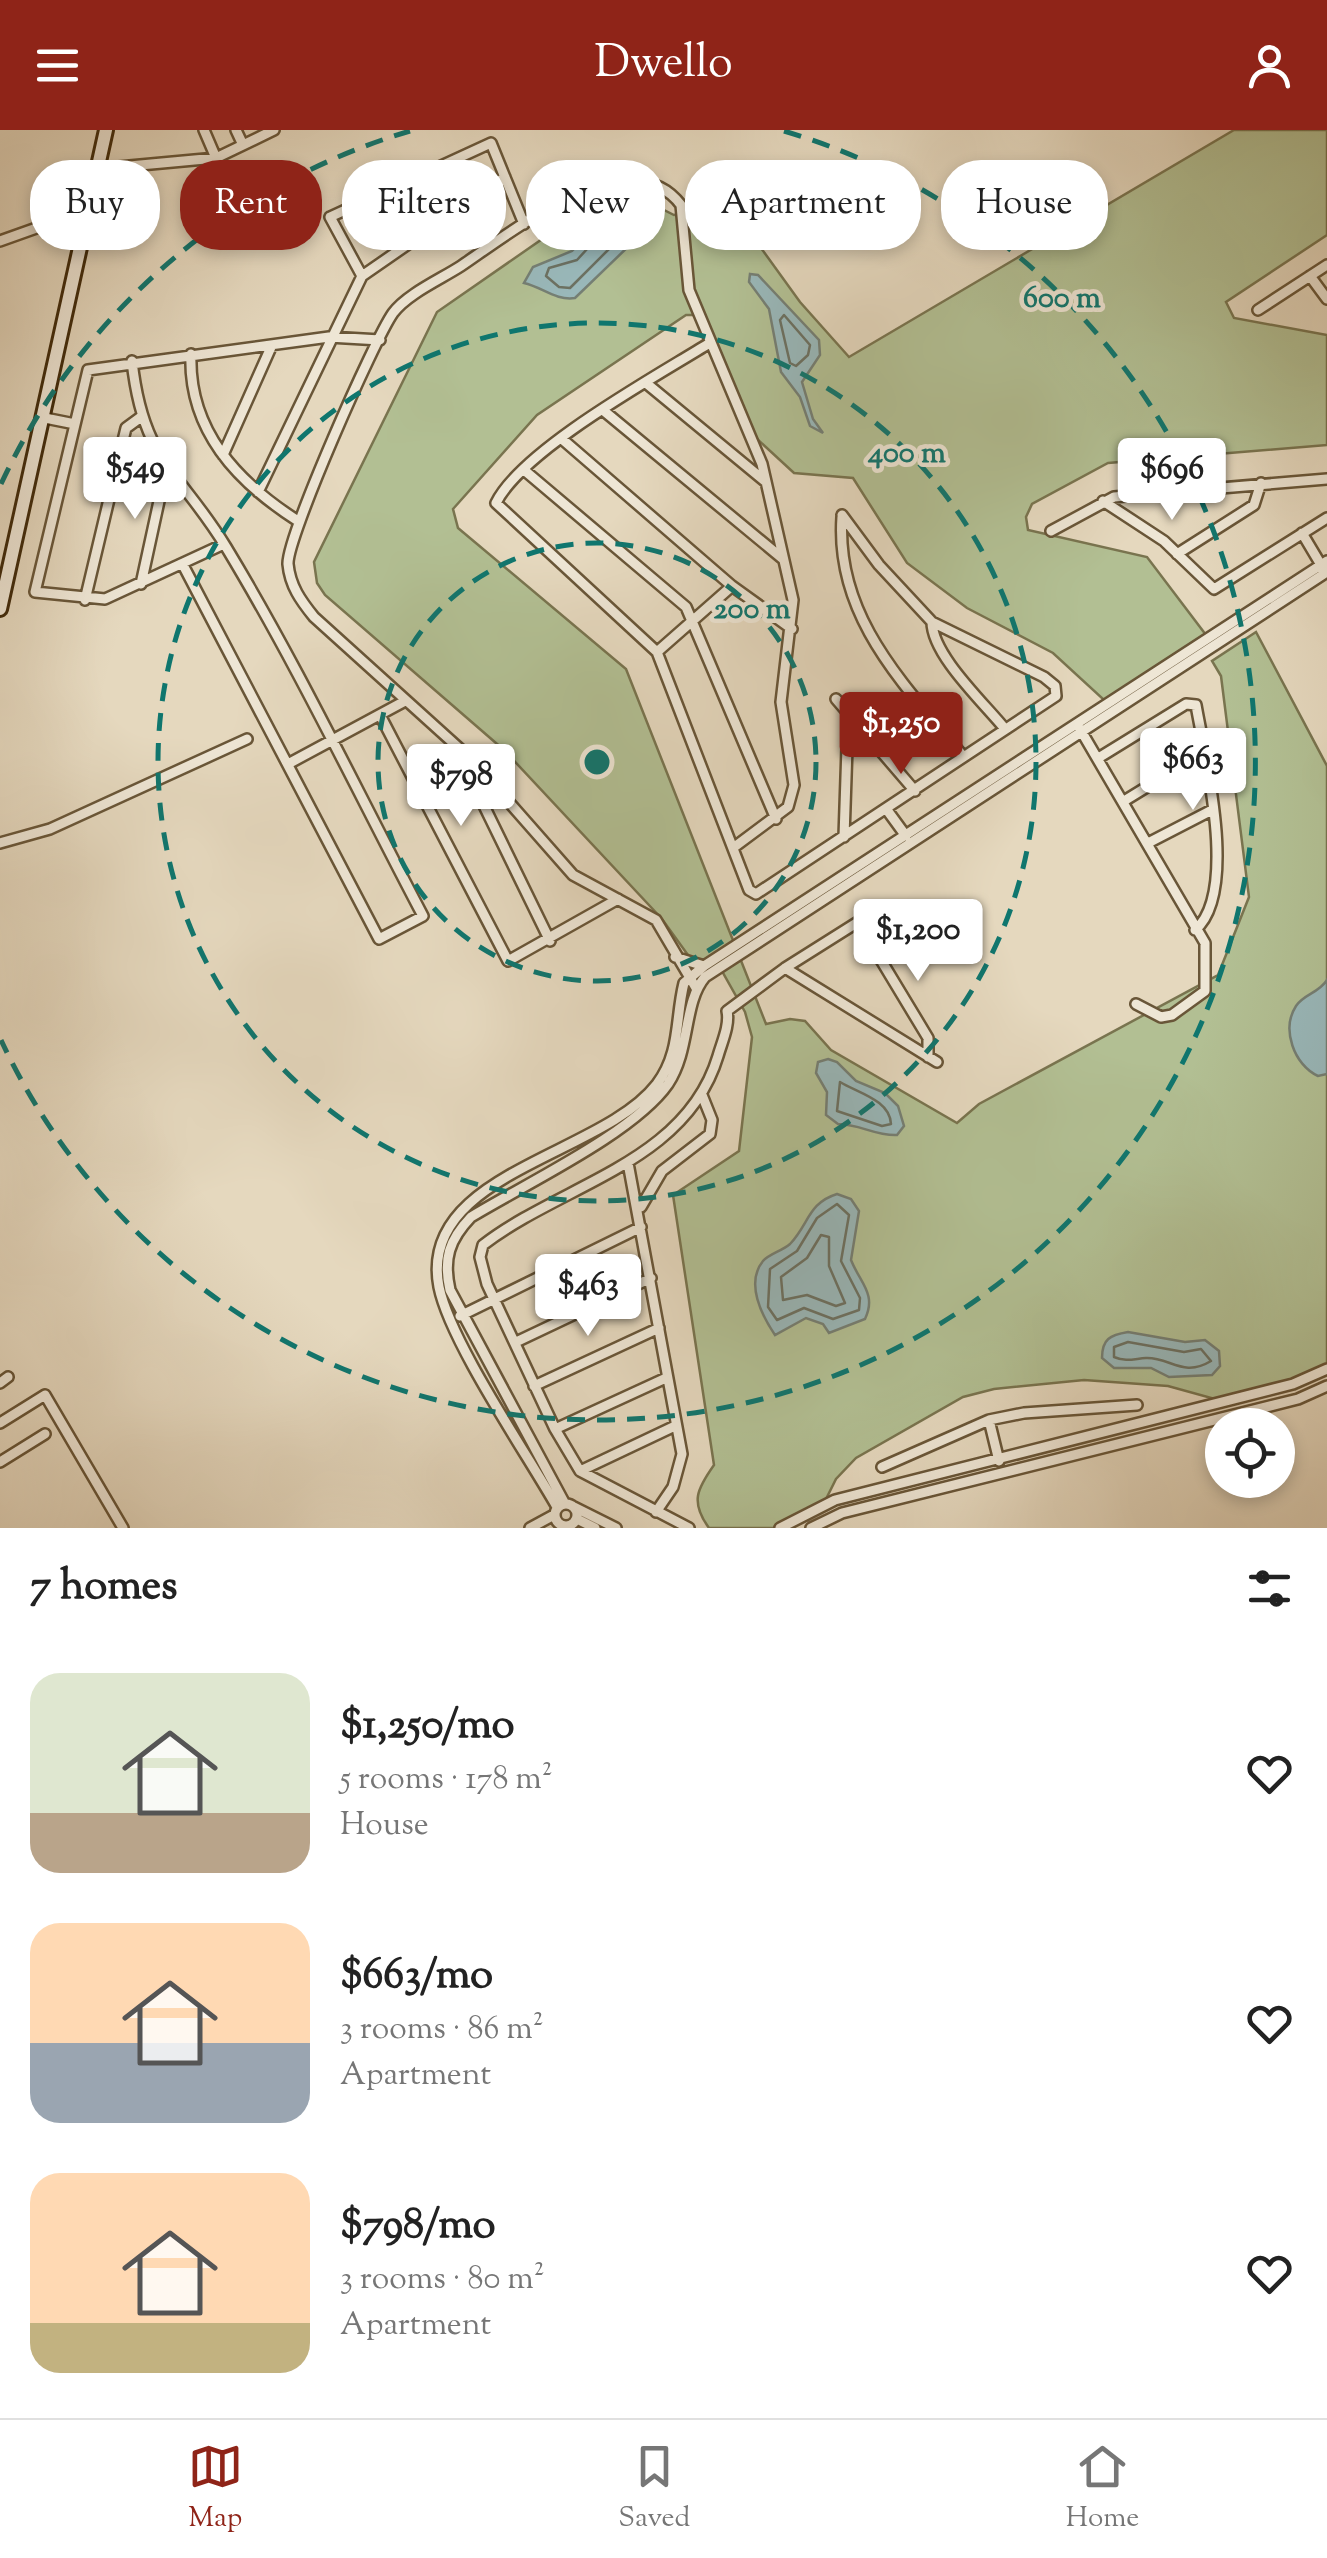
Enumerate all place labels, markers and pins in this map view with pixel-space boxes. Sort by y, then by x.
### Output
pin: $549 [76,437,194,522]
pin: $696 [1113,438,1231,523]
pin: $1,250 [820,692,982,777]
pin: $663 [1134,728,1252,813]
pin: $798 [402,744,520,829]
centre of rings [579,744,615,780]
pin: $1,200 [837,899,999,984]
pin: $463 [529,1254,647,1339]

